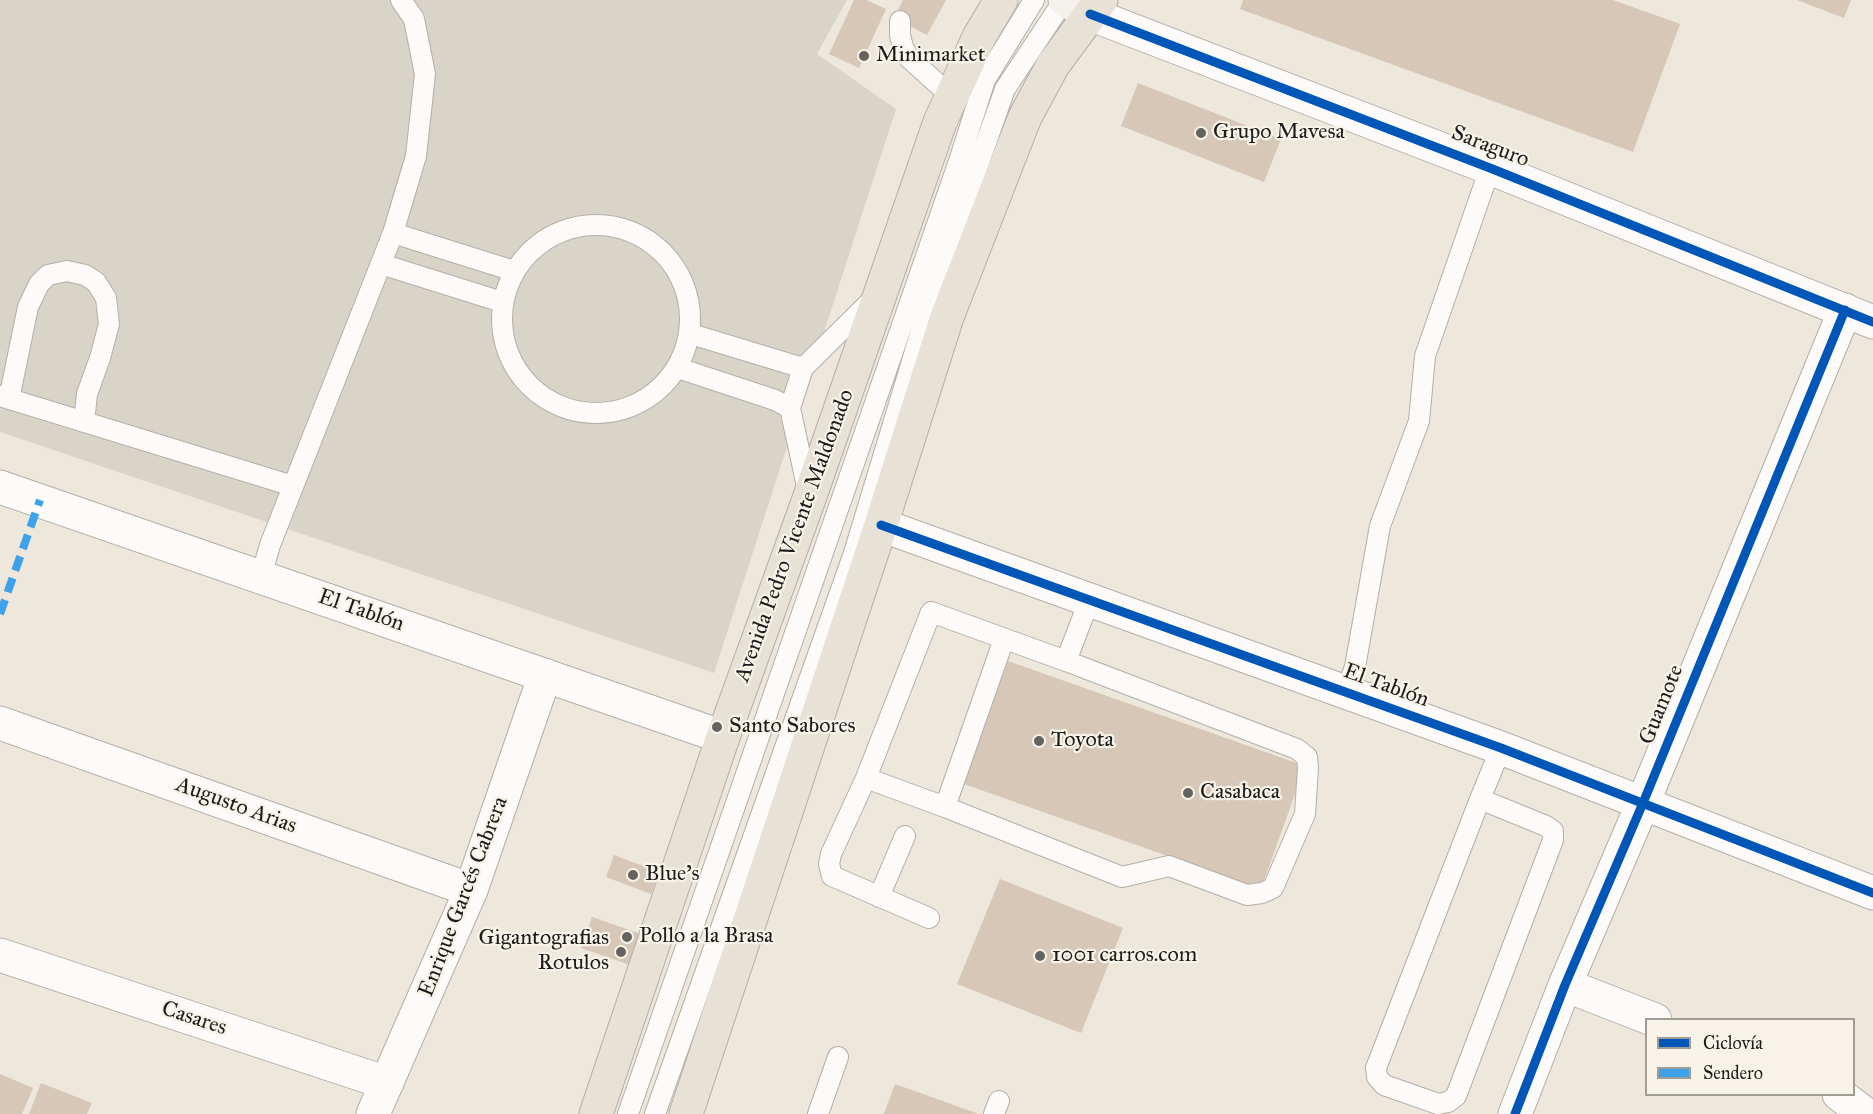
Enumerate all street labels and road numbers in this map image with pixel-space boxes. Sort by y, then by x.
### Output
street label: Saraguro [1447,120,1533,174]
street label: Avenida Pedro Vicente Maldonado [730,386,860,686]
street label: El Tablón [315,584,407,638]
street label: El Tablón [1340,658,1432,714]
street label: Guamote [1634,661,1690,749]
street label: Augusto Arias [172,772,300,840]
street label: Enrique Garcés Cabrera [414,793,514,1001]
street label: Casares [158,996,230,1042]

